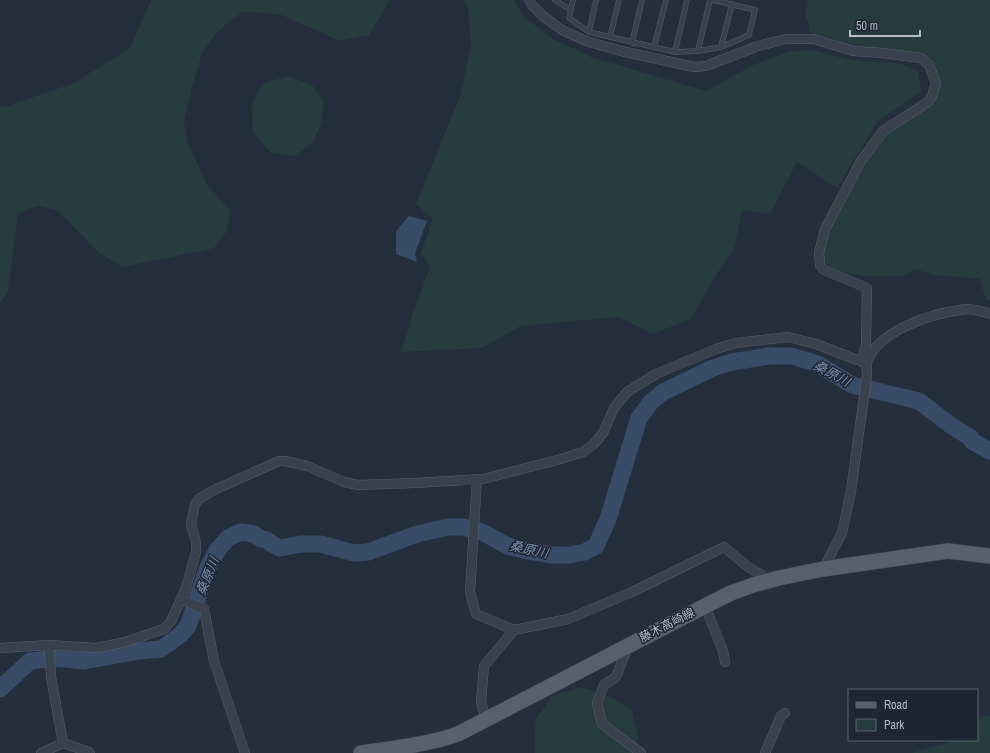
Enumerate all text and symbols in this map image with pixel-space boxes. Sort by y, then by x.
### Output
scale bar [850,12,920,38]
text: 50 m [856,18,878,34]
water label: 桑原川 [811,357,855,391]
water label: 桑原川 [508,537,552,562]
water label: 桑原川 [192,553,223,597]
street label: 藤木高崎線 [637,604,697,646]
legend [848,689,978,741]
text: Road [884,697,908,713]
text: Park [884,717,904,733]

